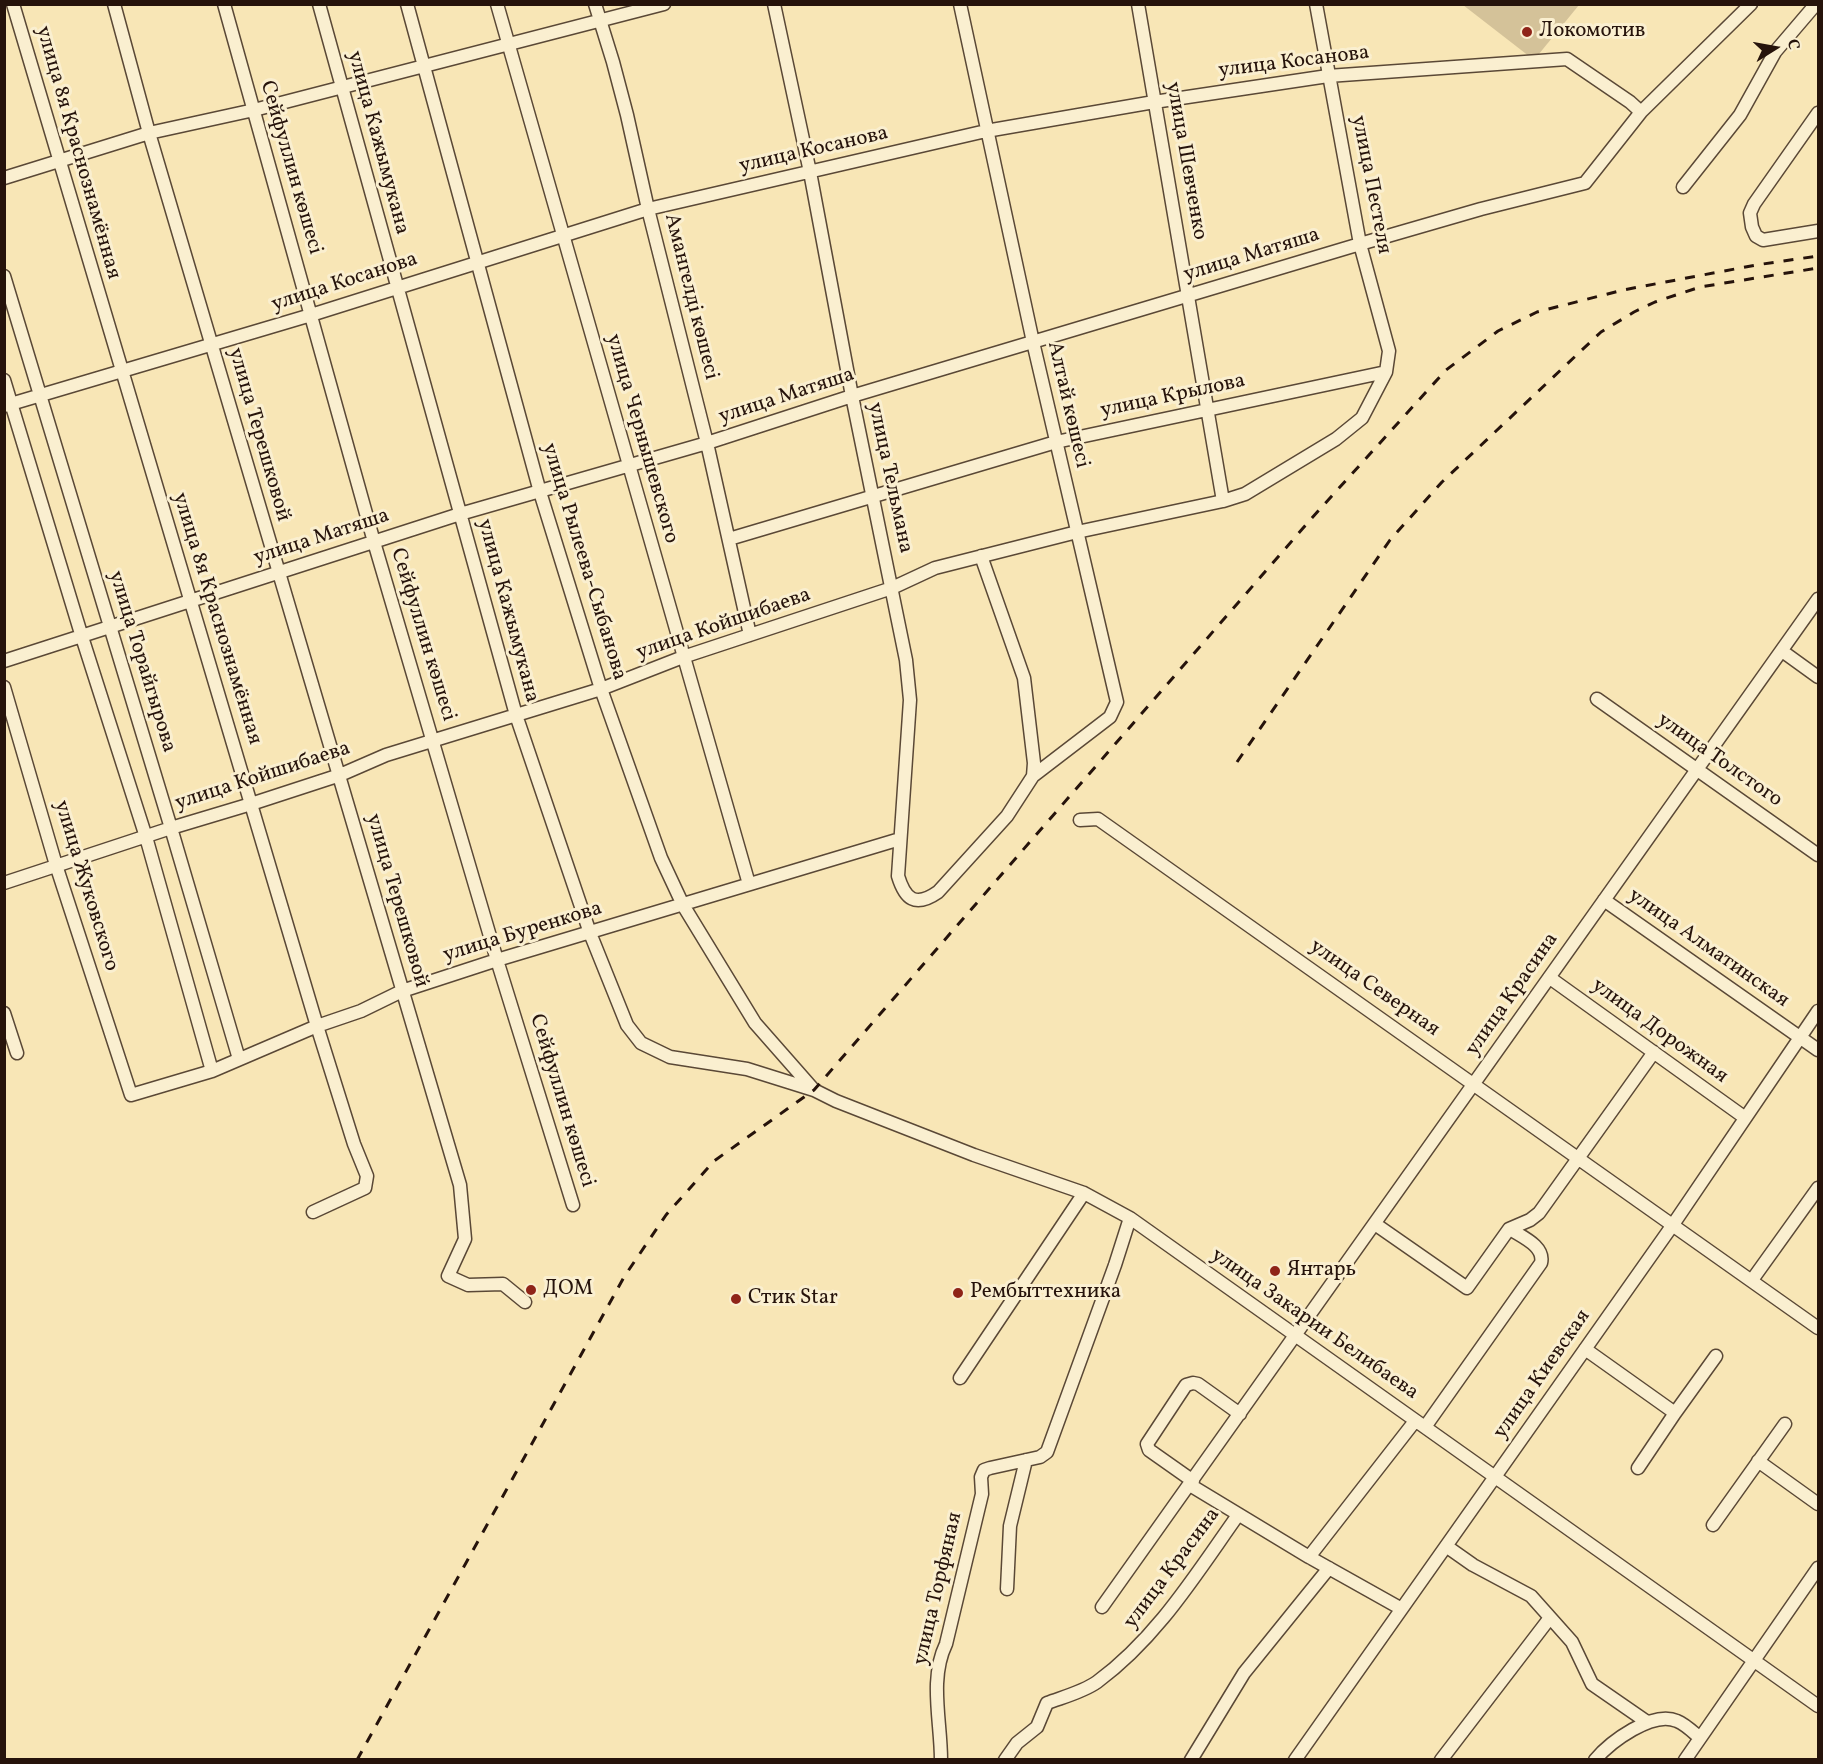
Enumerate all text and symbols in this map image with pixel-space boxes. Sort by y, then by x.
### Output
north arrow [1745,18,1805,78]
place label: Локомотив [1539,19,1646,45]
street label: улица 8я Краснознамённая [29,24,125,282]
marker: Локомотив [1520,25,1534,39]
text: С [1781,37,1804,52]
street label: улица Косанова [1217,41,1371,85]
street label: улица Кажымукана [340,49,414,237]
street label: Сейфуллин көшесі [253,78,327,258]
street label: улица Шевченко [1159,80,1211,242]
street label: улица Пестеля [1344,114,1396,256]
street label: улица Косанова [737,122,891,180]
street label: Амангелді көшесі [657,211,723,383]
street label: улица Матяша [1181,223,1323,289]
street label: улица Косанова [269,248,421,318]
street label: улица Чернышевского [599,331,683,547]
street label: Алтай көшесі [1040,339,1094,471]
street label: улица Терешковой [221,345,295,525]
street label: улица Матяша [716,363,858,431]
street label: улица Крылова [1098,369,1248,425]
street label: улица Тельмана [861,400,917,556]
street label: улица Рылеева-Сыбанова [535,440,631,684]
street label: улица 8я Краснознамённая [166,490,266,748]
street label: улица Матяша [251,504,393,572]
street label: улица Кажымукана [470,517,544,705]
street label: Сейфуллин көшесі [384,545,460,725]
street label: улица Торайгырова [101,568,181,756]
street label: улица Койшибаева [633,583,815,667]
street label: улица Толстого [1651,708,1787,814]
street label: улица Койшибаева [172,737,354,817]
street label: улица Жуковского [47,798,123,974]
street label: улица Терешковой [359,811,433,991]
street label: улица Алматинская [1623,884,1793,1014]
street label: улица Буренкова [440,897,606,969]
street label: улица Красина [1461,928,1565,1062]
street label: улица Северная [1304,935,1444,1043]
street label: улица Дорожная [1586,974,1732,1090]
street label: Сейфуллин көшесі [523,1011,599,1191]
street label: улица Закарии Белибаева [1205,1244,1423,1406]
place label: Янтарь [1287,1258,1356,1284]
marker: Янтарь [1268,1264,1282,1278]
place label: ДОМ [543,1277,593,1303]
place label: Рембыттехника [970,1280,1121,1306]
marker: ДОМ [524,1283,538,1297]
place label: Стик Star [748,1286,838,1312]
marker: Рембыттехника [951,1286,965,1300]
marker: Стик Star [729,1292,743,1306]
street label: улица Киевская [1489,1305,1597,1445]
street label: улица Красина [1119,1504,1227,1634]
street label: улица Торфяная [909,1510,969,1668]

